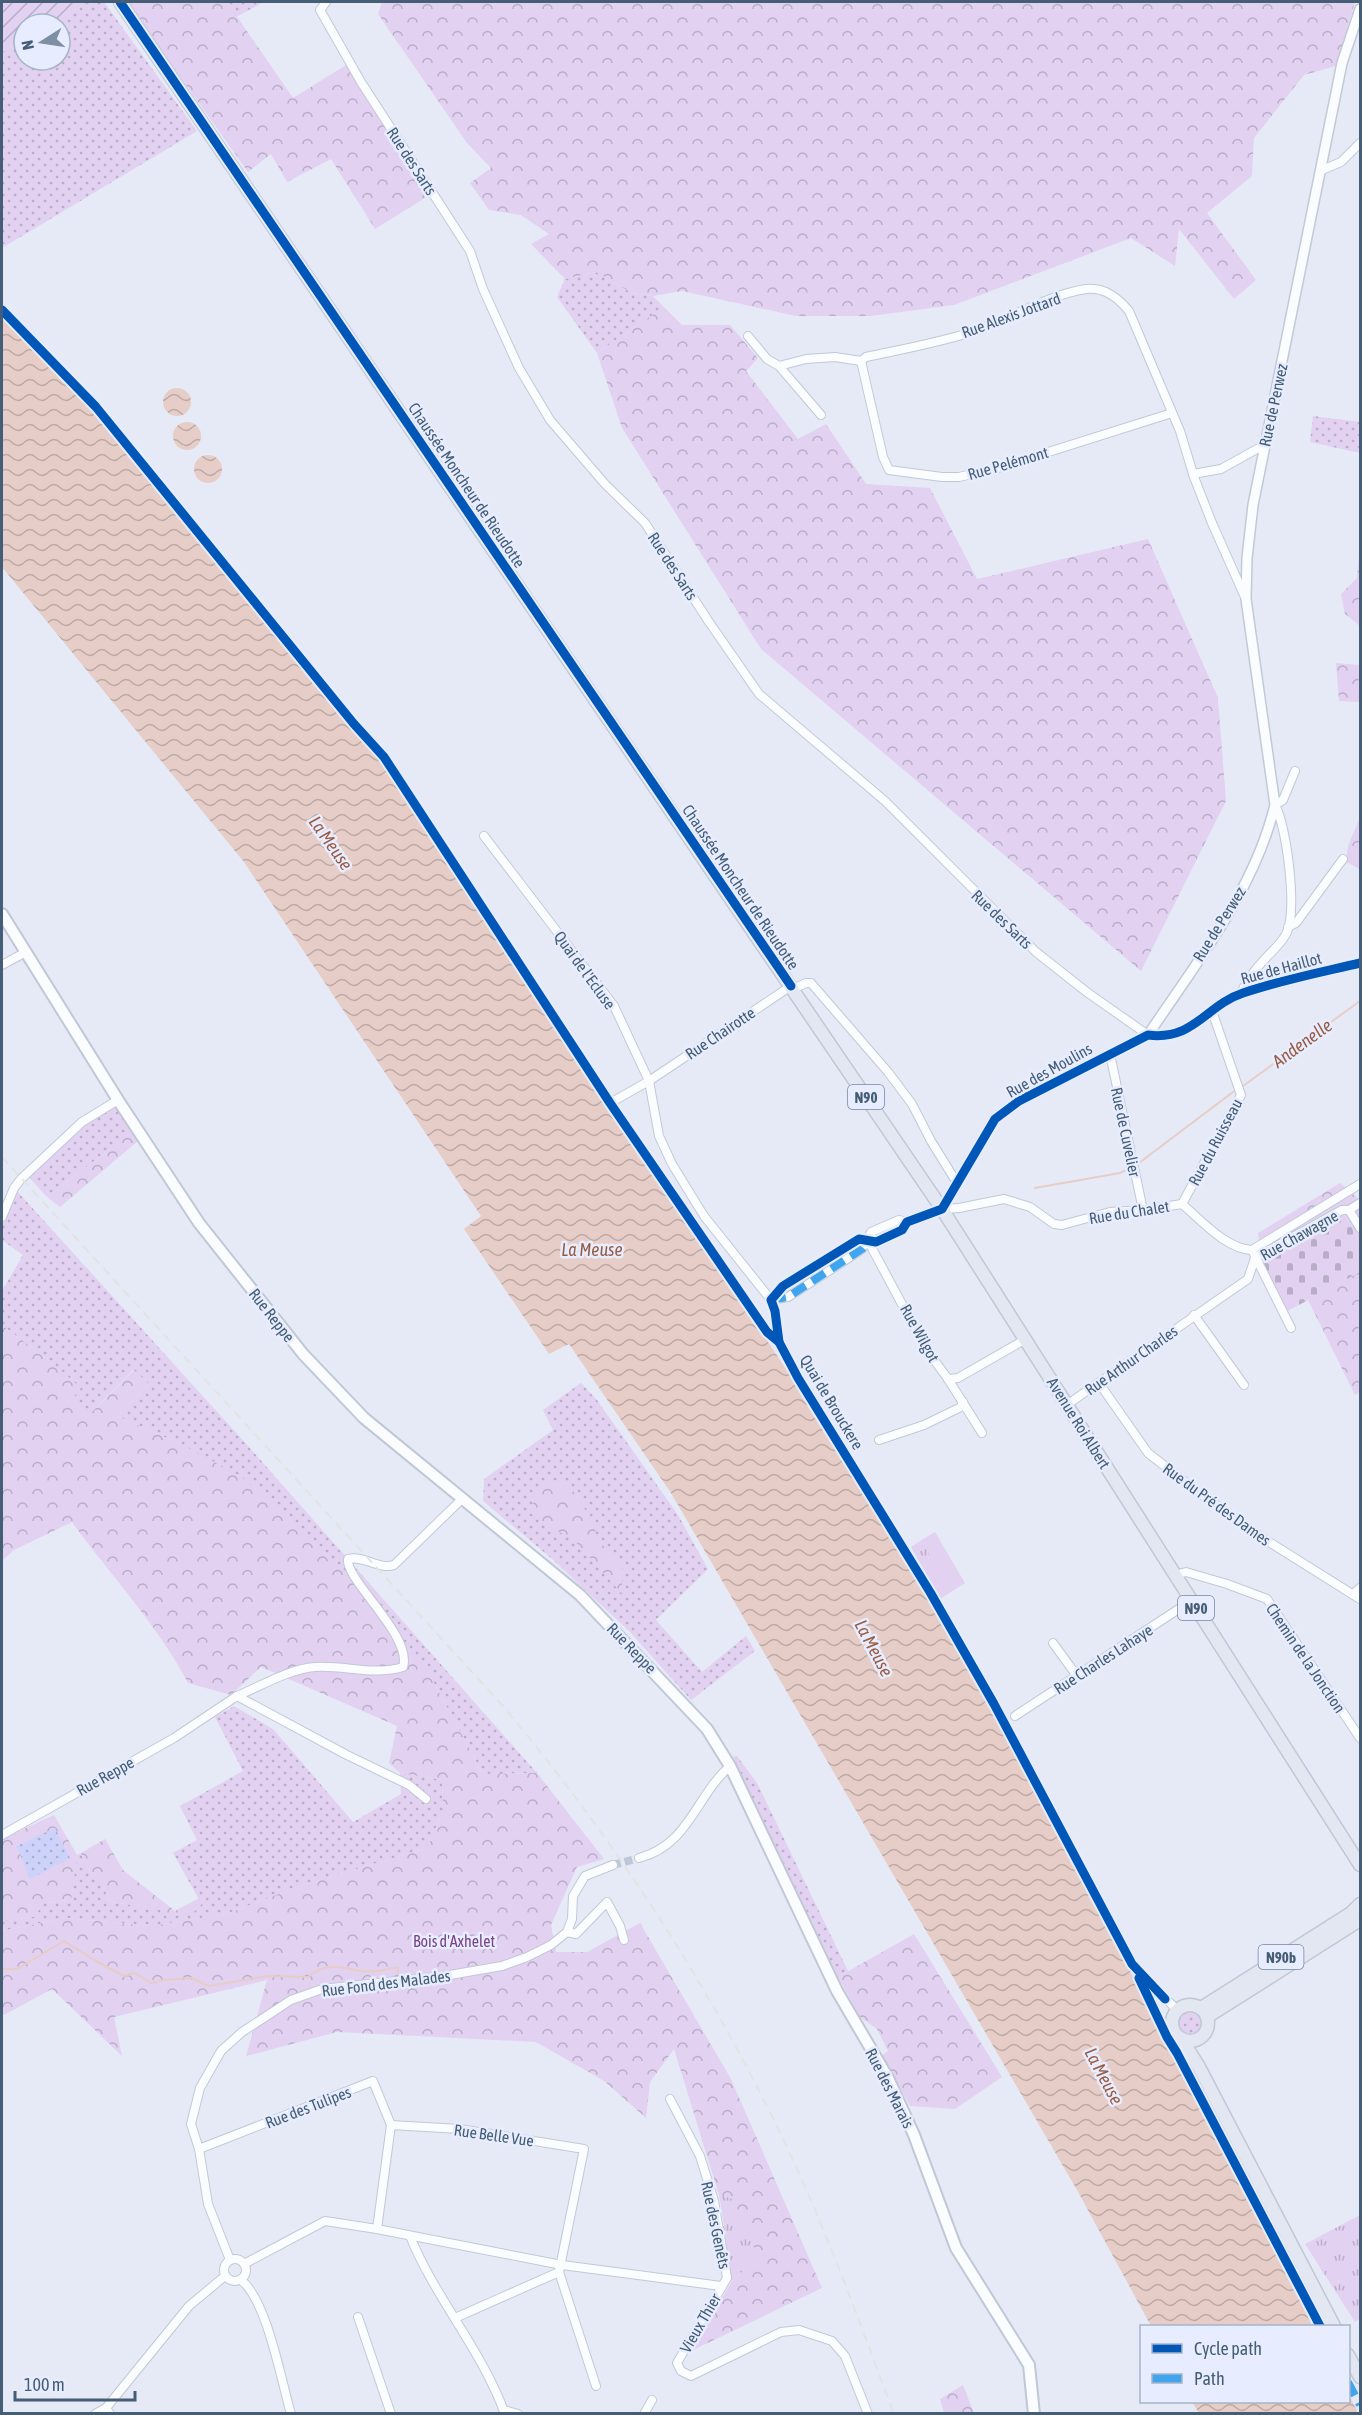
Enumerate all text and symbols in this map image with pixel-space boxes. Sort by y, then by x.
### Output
north arrow [12,12,72,72]
text: N [18,39,37,52]
street label: Rue des Sarts [384,124,441,198]
street label: Rue Alexis Jottard [959,289,1063,341]
street label: Rue de Perwez [1255,362,1291,448]
street label: Chaussée Moncheur de Rieudotte [405,399,529,571]
street label: Rue Pelémont [966,443,1051,483]
street label: Rue des Sarts [645,529,702,603]
street label: Chaussée Moncheur de Rieudotte [679,801,803,973]
water label: La Meuse [305,812,357,874]
street label: Rue de Perwez [1189,883,1249,965]
street label: Rue des Sarts [968,886,1036,952]
street label: Quai de l'Ecluse [551,928,619,1012]
street label: Rue de Haillot [1239,948,1324,987]
street label: Rue Chairotte [682,1003,758,1063]
water label: Andenelle [1267,1014,1336,1072]
street label: Rue des Moulins [1003,1039,1095,1101]
road number: N90 [848,1085,884,1109]
street label: Rue de Cuvelier [1108,1086,1144,1179]
street label: Rue du Ruisseau [1185,1095,1245,1189]
street label: Rue du Chalet [1088,1197,1171,1227]
street label: Rue Chawagne [1257,1206,1342,1265]
water label: La Meuse [561,1239,623,1260]
street label: Rue Reppe [245,1285,298,1346]
street label: Rue Wilgot [896,1301,943,1366]
street label: Rue Arthur Charles [1081,1321,1181,1399]
street label: Quai de Brouckere [797,1352,867,1452]
street label: Avenue Roi Albert [1044,1374,1114,1472]
street label: Rue du Pré des Dames [1160,1459,1274,1549]
road number: N90 [1178,1596,1214,1620]
street label: Chemin de la Jonction [1263,1600,1349,1716]
water label: La Meuse [850,1616,898,1680]
street label: Rue Reppe [603,1619,660,1678]
street label: Rue Charles Lahaye [1050,1620,1156,1698]
street label: Rue Reppe [73,1753,137,1800]
park label: Bois d'Axhelet [413,1932,495,1950]
road number: N90b [1258,1945,1304,1969]
street label: Rue Fond des Malades [321,1966,452,2000]
water label: La Meuse [1080,2044,1128,2108]
street label: Rue des Marais [862,2045,918,2131]
street label: Rue des Tulipes [263,2082,354,2133]
street label: Rue Belle Vue [453,2120,535,2150]
street label: Rue des Genêts [698,2180,734,2271]
street label: Vieux Thier [676,2290,724,2356]
legend [1140,2325,1350,2403]
text: Cycle path [1194,2338,1262,2359]
scale bar [15,2364,135,2402]
text: Path [1194,2368,1225,2389]
text: 100 m [24,2374,65,2395]

